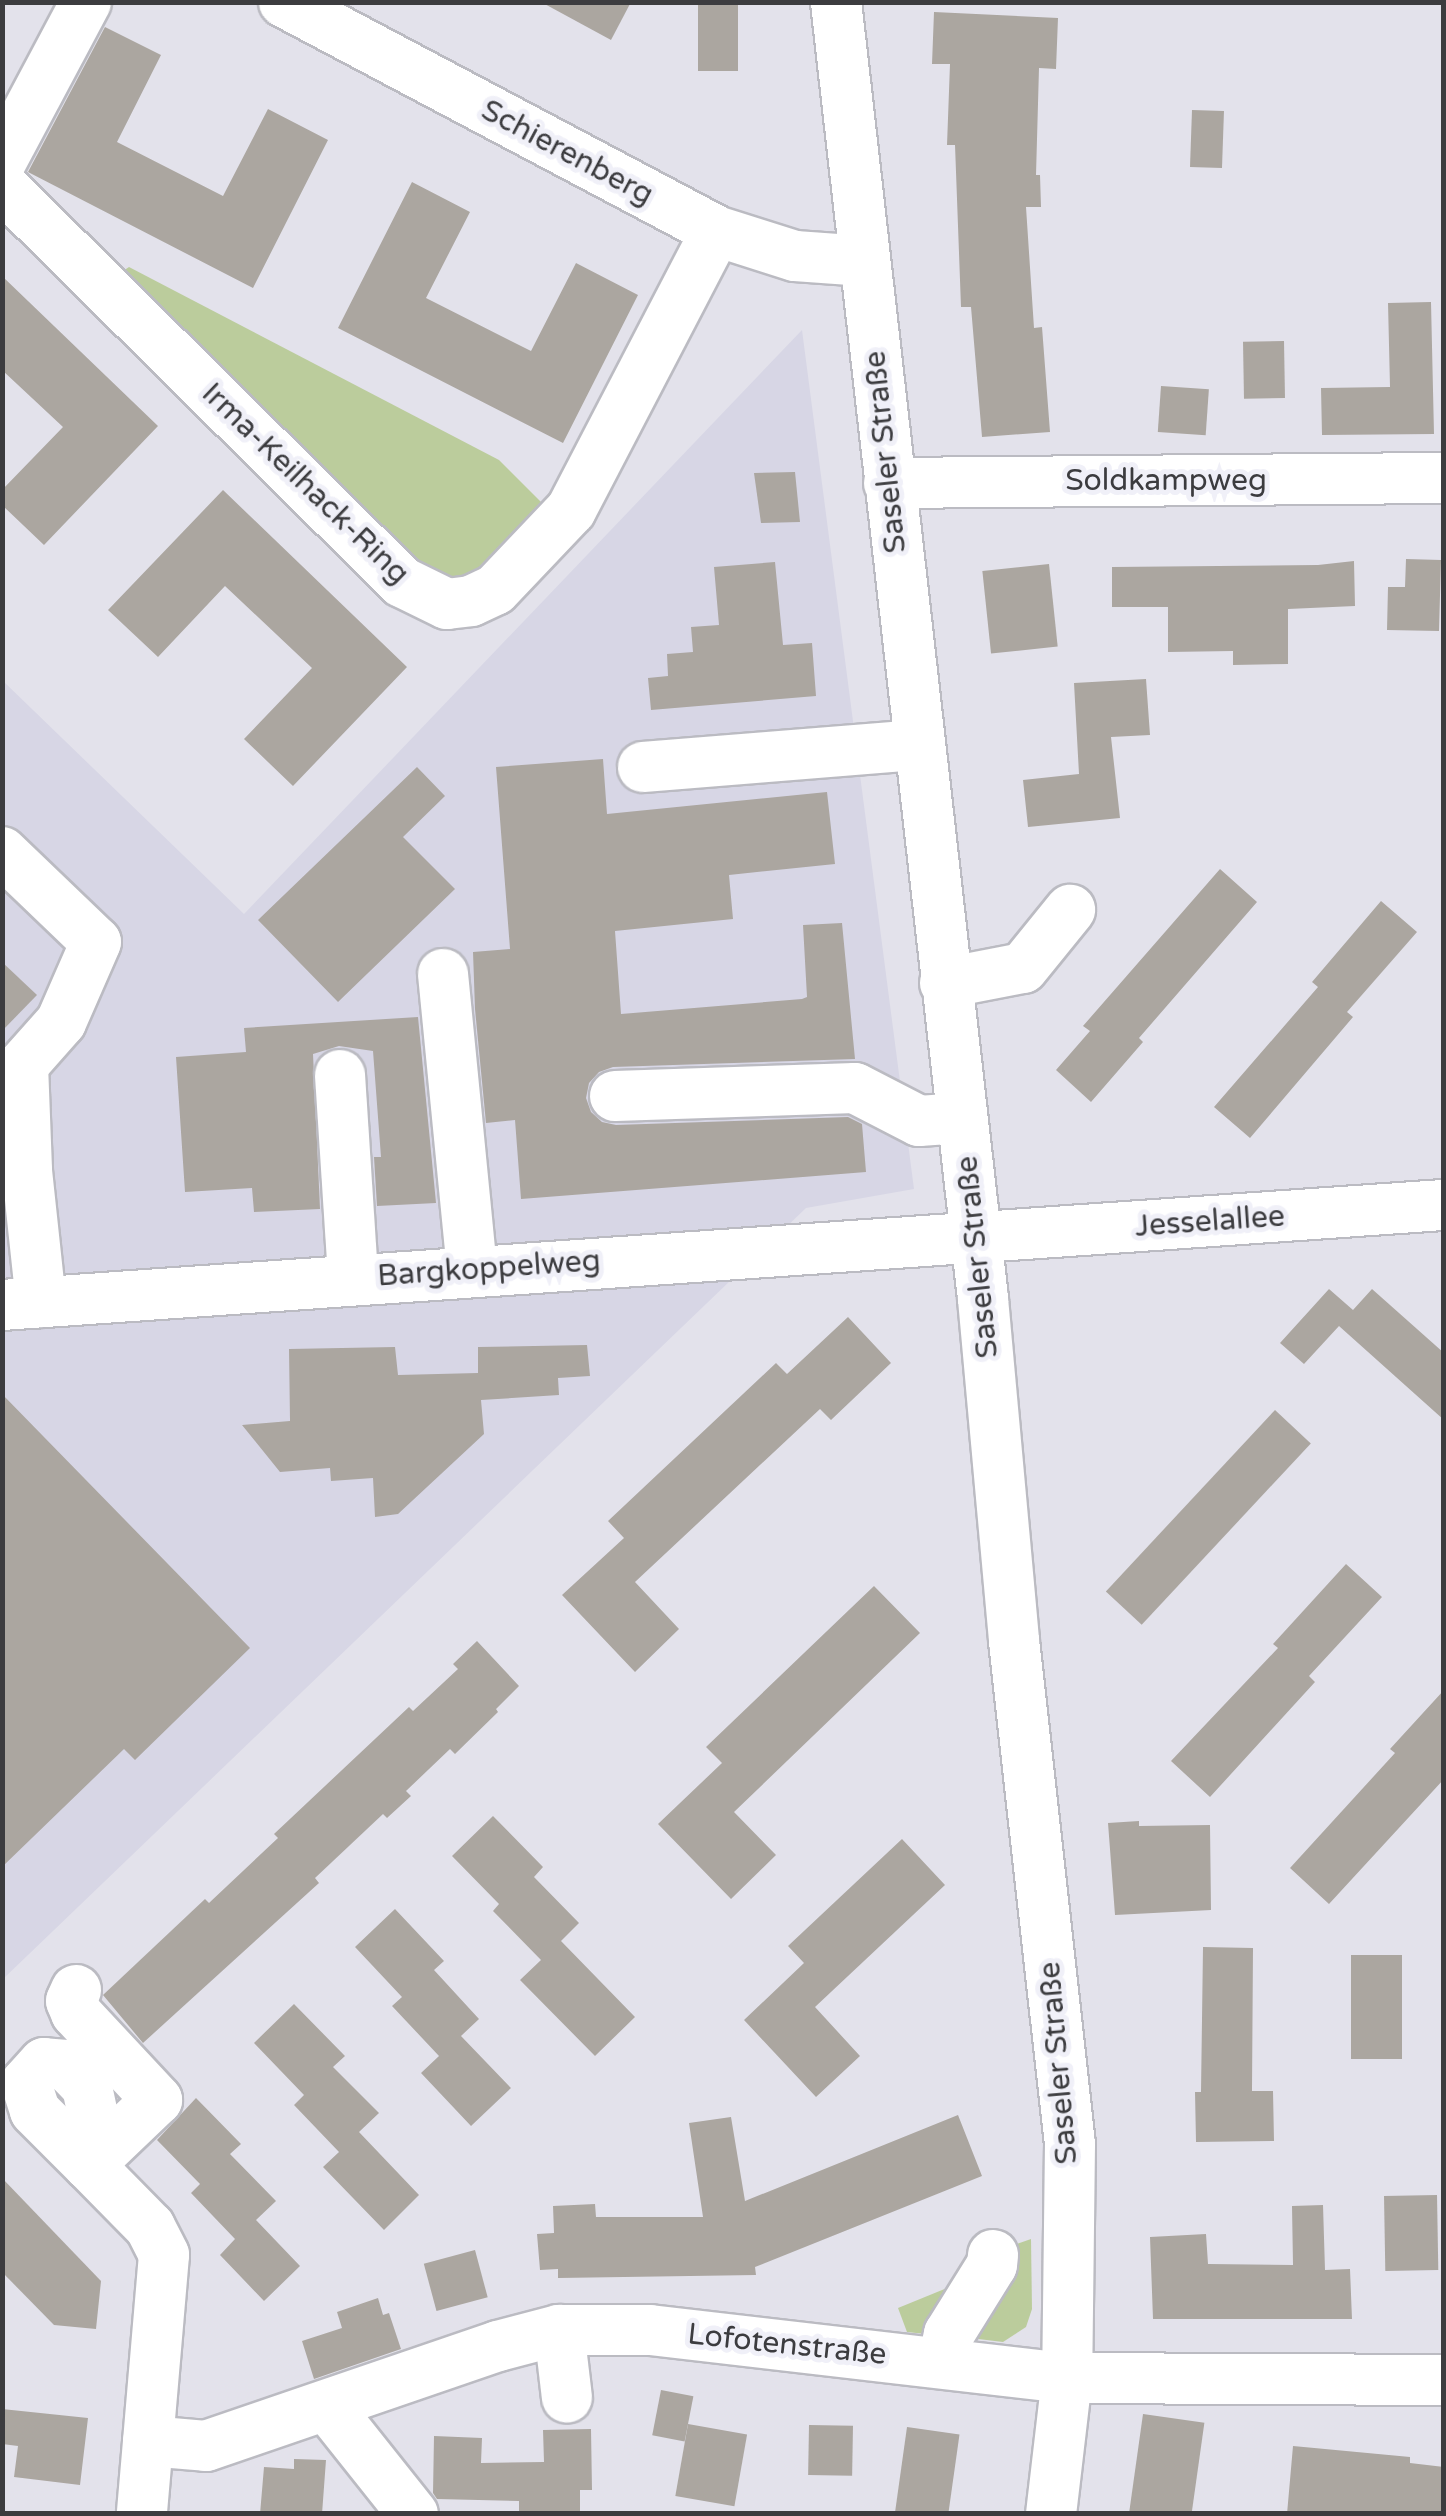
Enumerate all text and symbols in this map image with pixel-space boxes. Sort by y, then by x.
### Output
street label: Schierenberg [475,93,659,213]
street label: Saseler Straße [857,349,915,555]
street label: Irma-Keilhack-Ring [194,376,416,592]
street label: Soldkampweg [1065,463,1267,499]
street label: Saseler Straße [949,1154,1007,1360]
street label: Jesselallee [1134,1199,1286,1245]
street label: Bargkoppelweg [376,1243,602,1295]
street label: Saseler Straße [1032,1960,1086,2166]
street label: Lofotenstraße [686,2317,888,2373]

